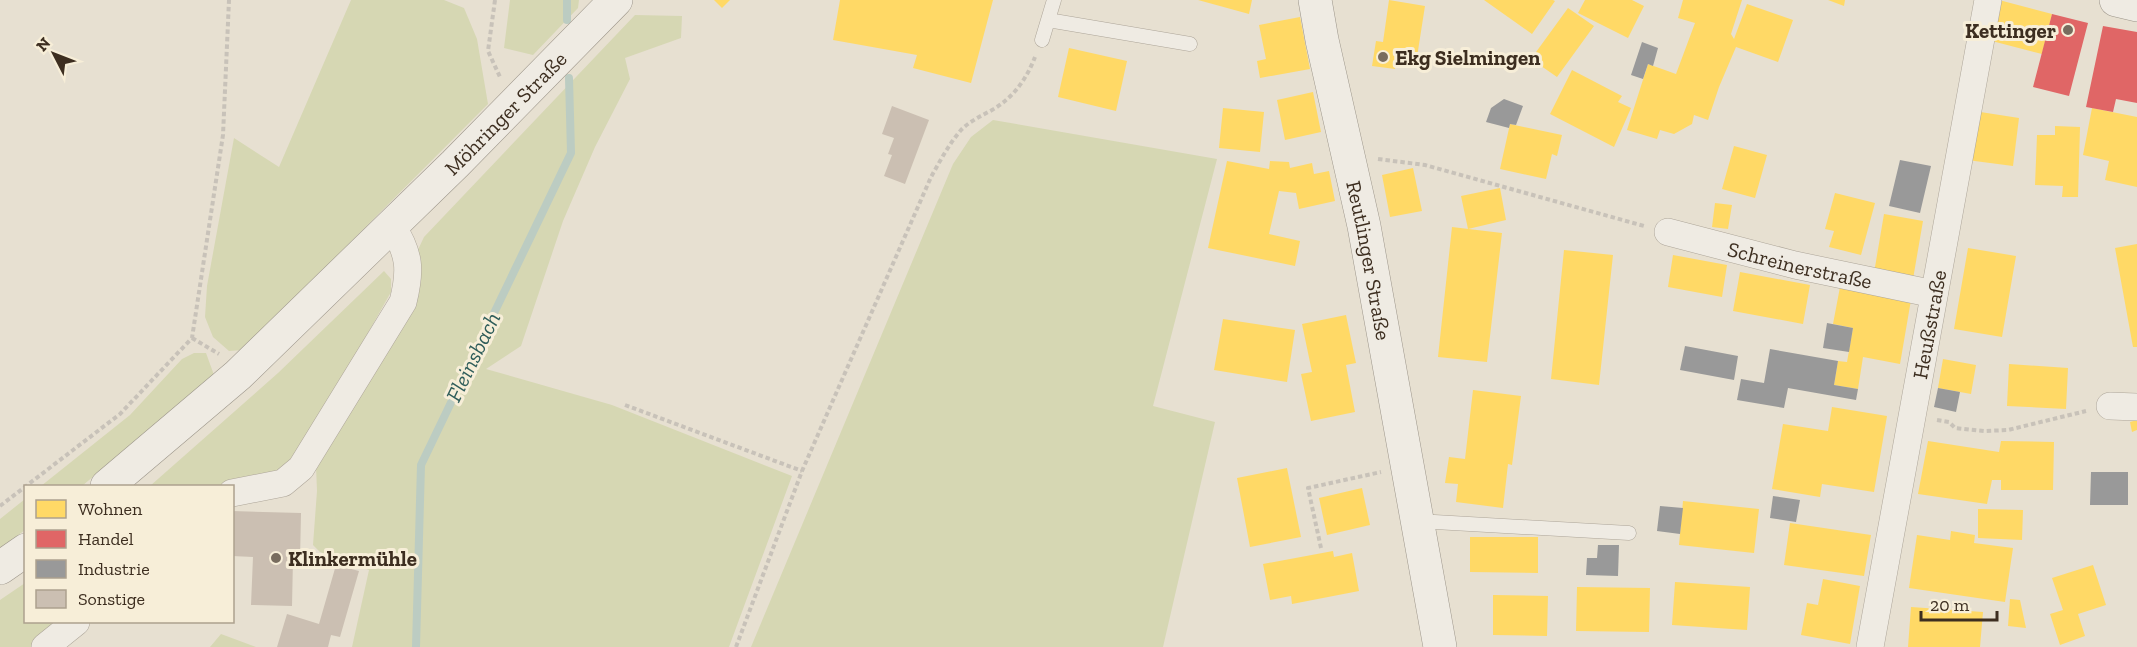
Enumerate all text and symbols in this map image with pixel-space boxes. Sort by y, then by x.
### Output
place label: Kettinger [1965,18,2056,43]
marker: Kettinger [2061,23,2075,37]
north arrow [24,24,84,84]
text: N [32,33,54,55]
place label: Ekg Sielmingen [1395,45,1541,70]
street label: Möhringer Straße [439,46,571,180]
marker: Ekg Sielmingen [1376,50,1390,64]
street label: Reutlinger Straße [1342,178,1397,342]
street label: Schreinerstraße [1725,236,1875,293]
street label: Heußstraße [1907,268,1951,381]
water label: Fleinsbach [440,308,506,406]
legend [24,485,234,623]
text: Wohnen [78,498,143,520]
text: Handel [78,528,134,550]
place label: Klinkermühle [288,546,417,571]
marker: Klinkermühle [269,551,283,565]
text: Industrie [78,558,150,580]
scale bar [1921,584,1998,622]
text: Sonstige [78,588,145,610]
text: 20 m [1930,594,1970,616]

